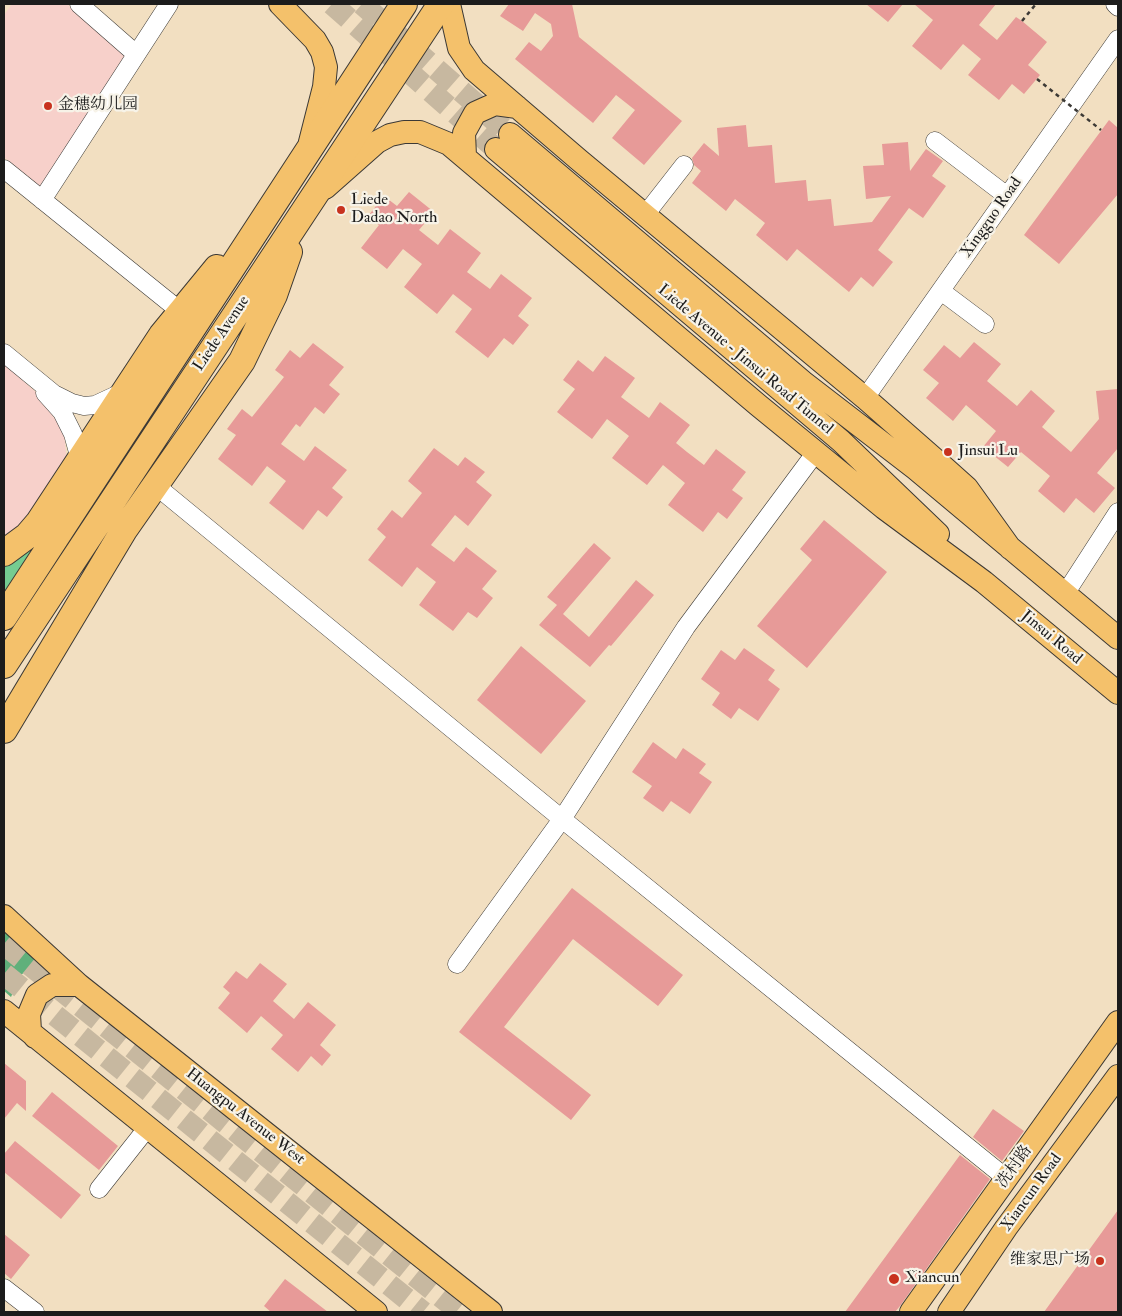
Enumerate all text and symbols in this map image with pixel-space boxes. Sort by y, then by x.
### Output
place label: 金穗幼儿园 [58,96,138,116]
marker: 金穗幼儿园 [42,100,54,112]
street label: Xingguo Road [957,174,1027,262]
place label: Liede Dadao North [351,191,437,229]
marker: Liede Dadao North [335,204,347,216]
street label: Liede Avenue - Jinsui Road Tunnel [653,281,837,439]
street label: Liede Avenue [190,293,254,375]
place label: Jinsui Lu [958,442,1018,462]
marker: Jinsui Lu [942,446,954,458]
street label: Jinsui Road [1017,607,1085,669]
street label: Huangpu Avenue West [182,1065,308,1169]
street label: 冼村路 [993,1142,1037,1192]
street label: Xiancun Road [997,1150,1067,1236]
place label: 维家思广场 [1010,1251,1090,1271]
marker: 维家思广场 [1094,1255,1106,1267]
place label: Xiancun [905,1269,959,1289]
marker: Xiancun [887,1272,901,1286]

